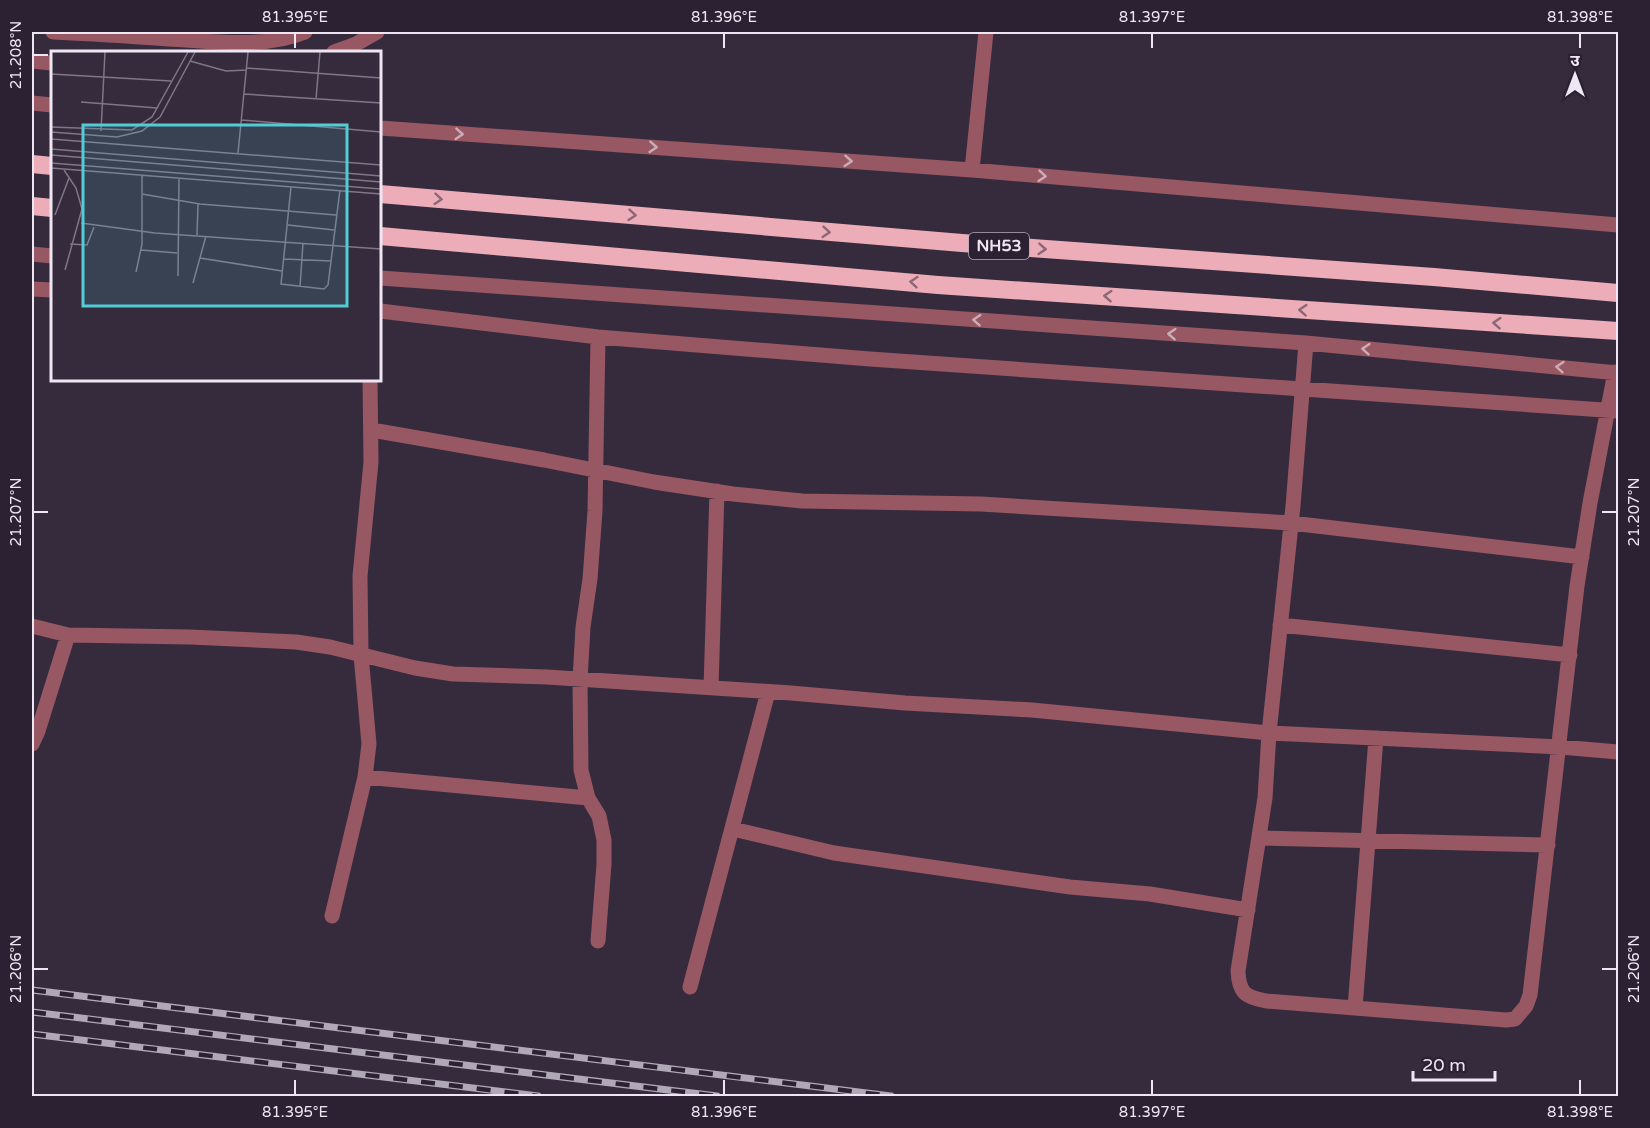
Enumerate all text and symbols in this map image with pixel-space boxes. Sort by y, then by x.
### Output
text: 81.395°E [262,8,328,26]
text: 81.396°E [691,8,757,26]
text: 81.397°E [1119,8,1185,26]
text: 81.398°E [1547,8,1613,26]
text: 21.208°N [7,21,25,89]
north arrow [1545,45,1605,105]
inset map [51,51,381,381]
text: उ [1570,51,1580,71]
one-way arrow [454,127,463,140]
one-way arrow [649,141,658,154]
one-way arrow [843,154,852,167]
one-way arrow [1038,169,1047,182]
one-way arrow [433,192,442,205]
one-way arrow [628,209,637,222]
one-way arrow [822,225,831,238]
road number: NH53 [969,233,1029,259]
one-way arrow [1037,242,1046,255]
one-way arrow [909,276,918,289]
one-way arrow [1104,290,1113,303]
one-way arrow [1298,303,1307,316]
one-way arrow [973,314,982,327]
one-way arrow [1493,317,1502,330]
one-way arrow [1167,328,1176,341]
one-way arrow [1362,343,1371,356]
one-way arrow [1556,361,1565,374]
text: 21.207°N [7,477,25,547]
text: 21.207°N [1625,477,1643,547]
text: 21.206°N [7,935,25,1003]
text: 21.206°N [1625,935,1643,1003]
scale bar [1413,1044,1496,1082]
text: 20 m [1422,1054,1466,1076]
text: 81.395°E [262,1103,328,1121]
text: 81.396°E [691,1103,757,1121]
text: 81.397°E [1119,1103,1185,1121]
text: 81.398°E [1547,1103,1613,1121]

